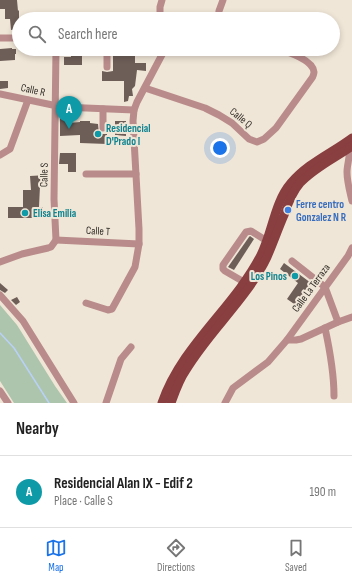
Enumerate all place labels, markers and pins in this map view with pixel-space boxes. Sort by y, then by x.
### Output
pin: A [56,96,82,129]
place label: Residencial D'Prado I [106,122,150,148]
marker: Residencial D'Prado I [93,129,103,139]
place label: Ferre centro Gonzalez N R [296,198,347,224]
marker: Ferre centro Gonzalez N R [283,205,293,215]
place label: Elisa Emilia [33,207,77,220]
marker: Elisa Emilia [20,208,30,218]
place label: Los Pinos [251,270,287,283]
marker: Los Pinos [290,271,300,281]

